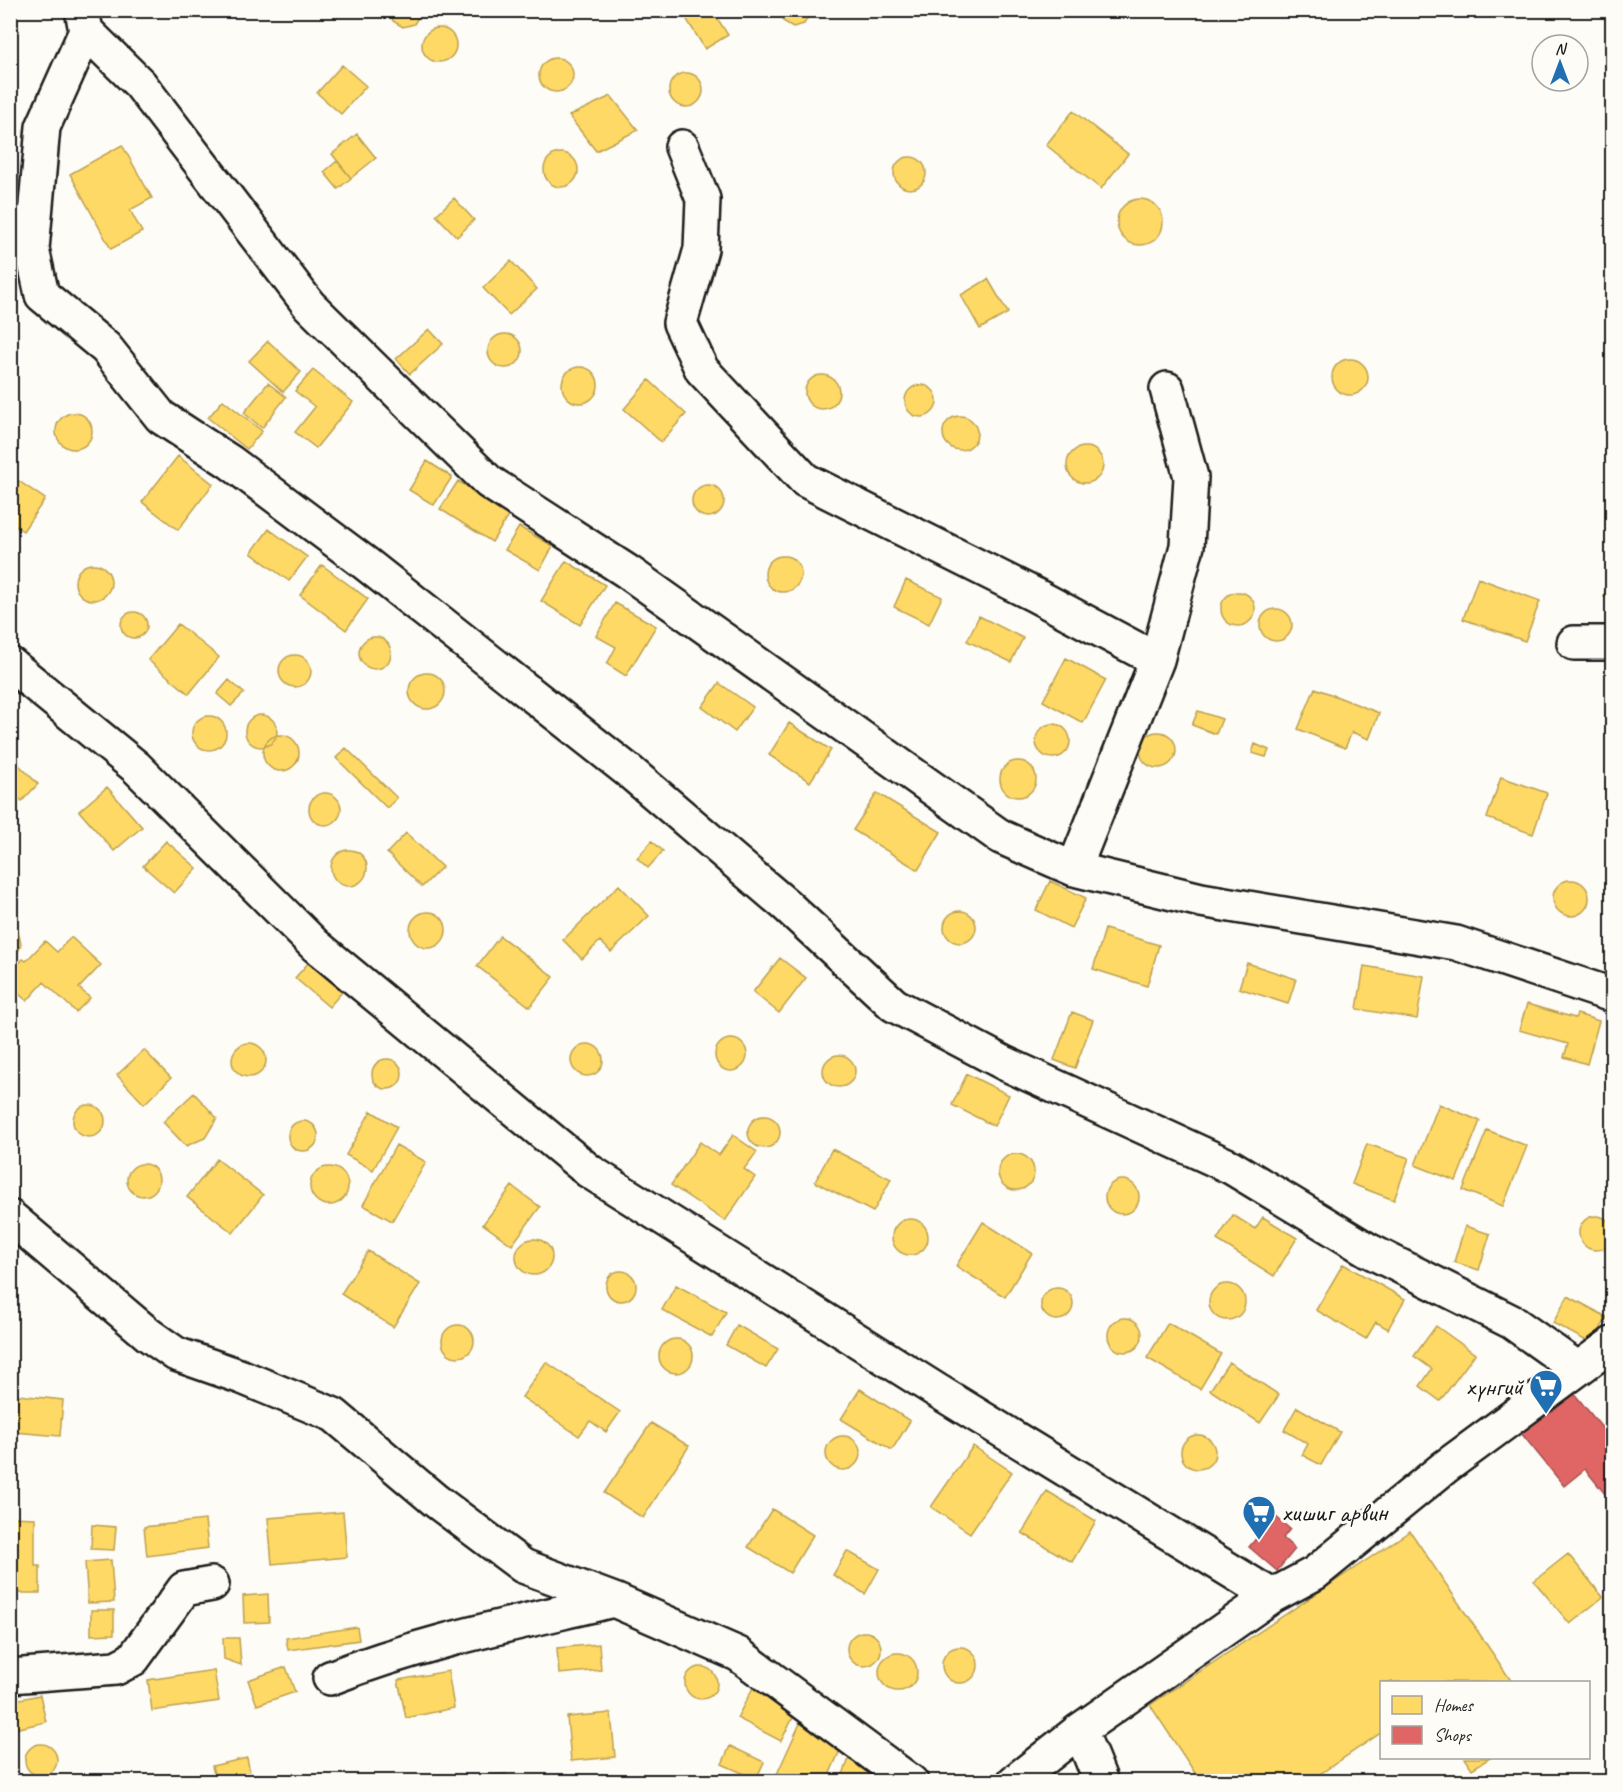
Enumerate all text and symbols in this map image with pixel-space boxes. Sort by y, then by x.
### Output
north arrow [1530,33,1590,93]
text: N [1555,39,1568,59]
supermarket icon: хүнгий [1528,1368,1564,1415]
place label: хүнгий [1466,1370,1525,1403]
supermarket icon: хишиг арвин [1241,1494,1277,1541]
place label: хишиг арвин [1282,1496,1390,1529]
legend [1380,1681,1590,1759]
text: Homes [1434,1694,1474,1716]
text: Shops [1434,1724,1473,1746]

